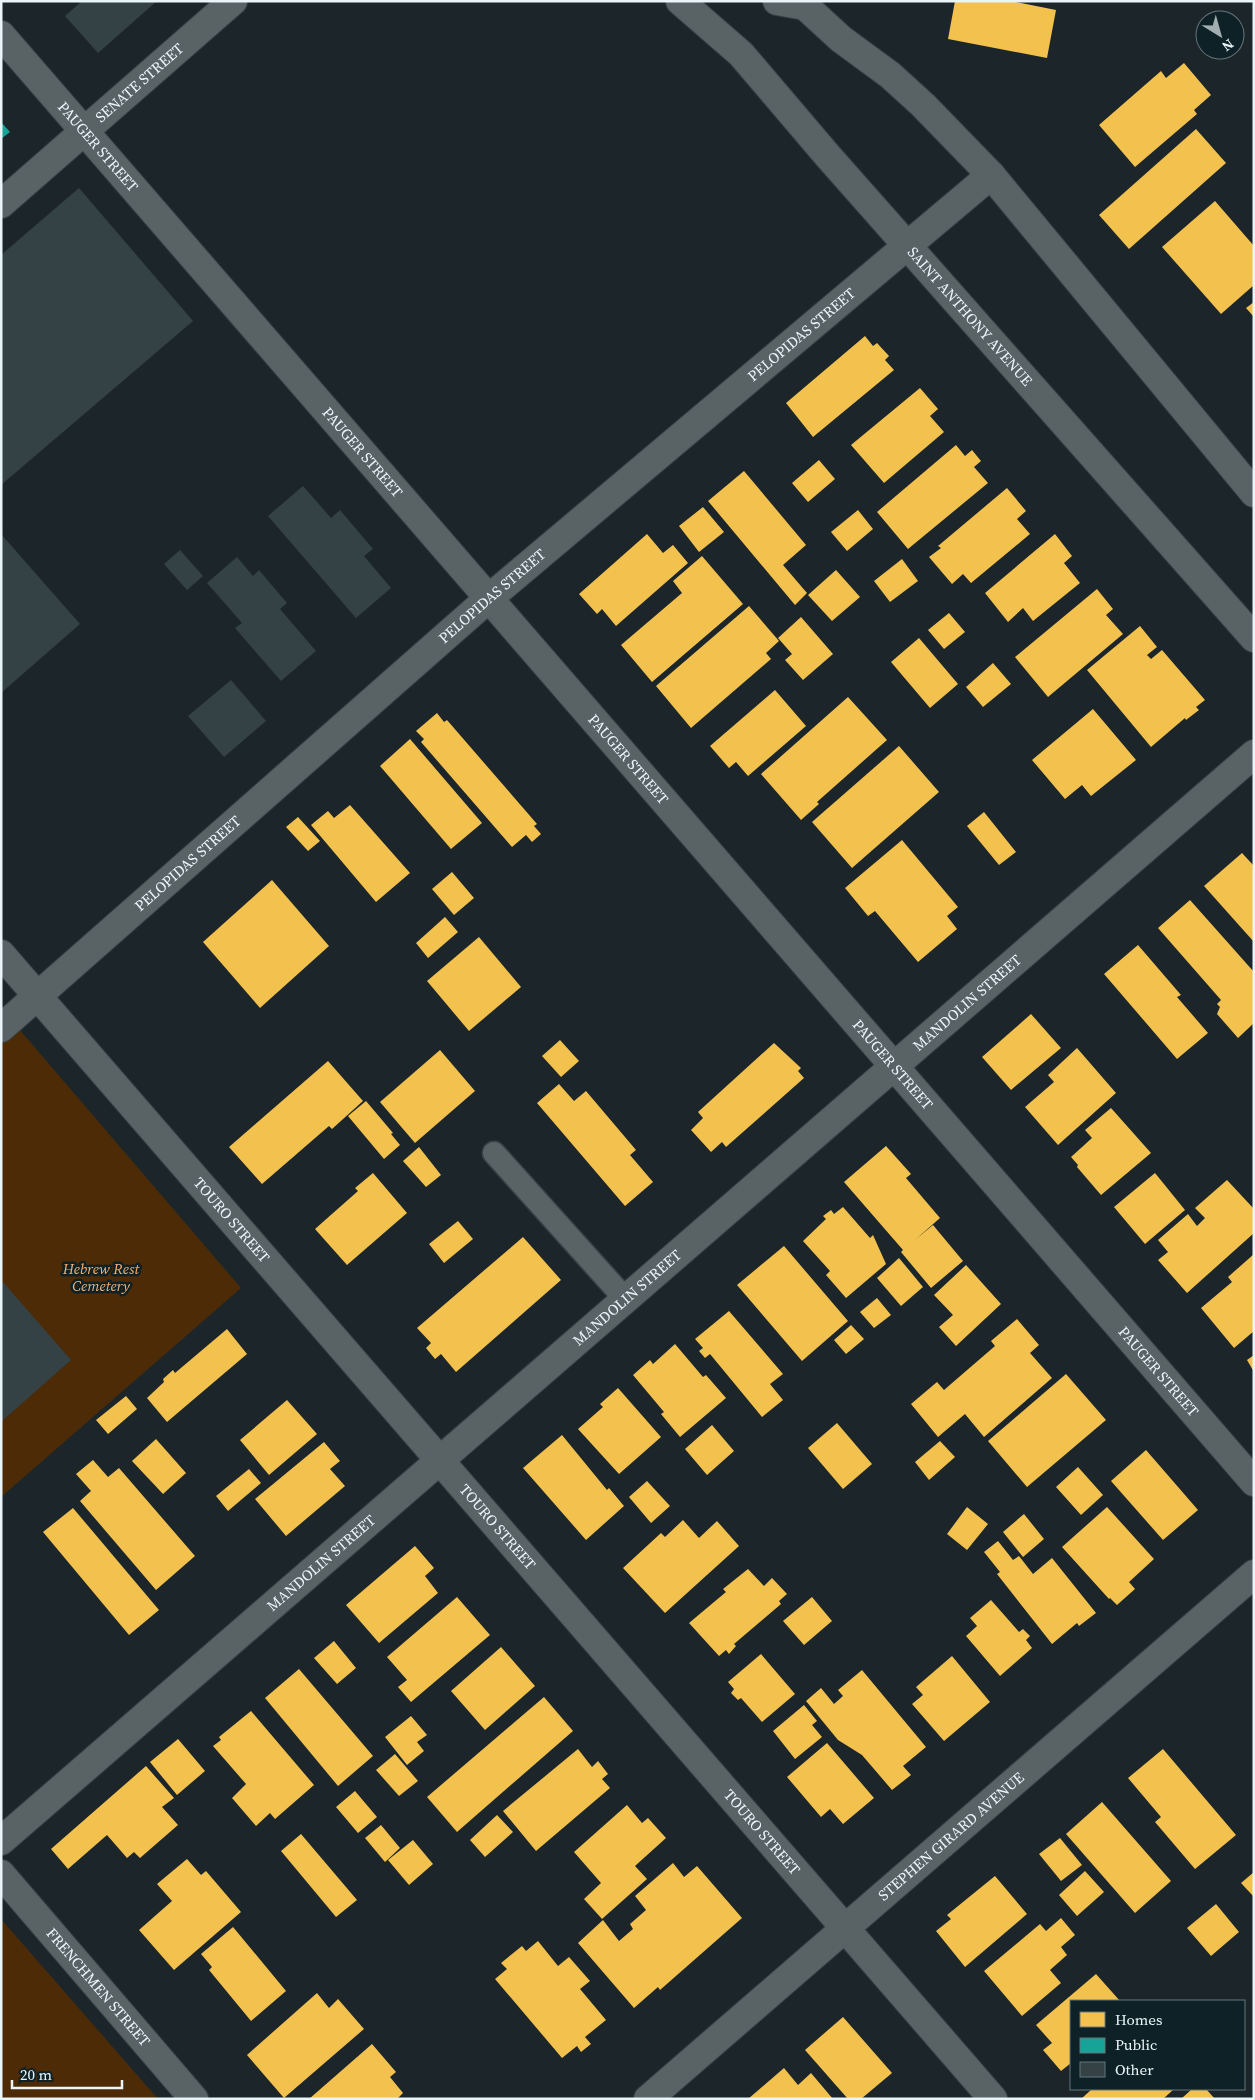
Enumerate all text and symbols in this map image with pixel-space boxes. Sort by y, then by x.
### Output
north arrow [1195,10,1245,60]
text: N [1218,34,1238,56]
street label: SENATE STREET [90,38,188,127]
street label: PAUGER STREET [53,97,143,196]
street label: SAINT ANTHONY AVENUE [903,242,1037,390]
street label: PELOPIDAS STREET [743,283,860,386]
street label: PAUGER STREET [318,402,408,502]
street label: PELOPIDAS STREET [434,544,550,648]
street label: PAUGER STREET [583,709,673,809]
street label: PELOPIDAS STREET [130,810,245,916]
street label: MANDOLIN STREET [908,949,1026,1056]
street label: PAUGER STREET [848,1015,938,1114]
street label: TOURO STREET [189,1172,275,1267]
street label: MANDOLIN STREET [568,1244,686,1350]
park label: Hebrew Rest Cemetery [62,1258,140,1296]
street label: PAUGER STREET [1114,1322,1204,1421]
street label: TOURO STREET [455,1479,541,1574]
street label: MANDOLIN STREET [262,1510,380,1616]
street label: STEPHEN GIRARD AVENUE [873,1767,1028,1905]
street label: TOURO STREET [719,1785,805,1879]
street label: FRENCHMEN STREET [42,1923,155,2051]
legend [1070,2000,1245,2090]
text: Homes [1115,2009,1162,2030]
text: Public [1115,2034,1157,2055]
scale bar [12,2058,122,2090]
text: Other [1115,2059,1154,2080]
text: 20 m [20,2064,52,2085]

